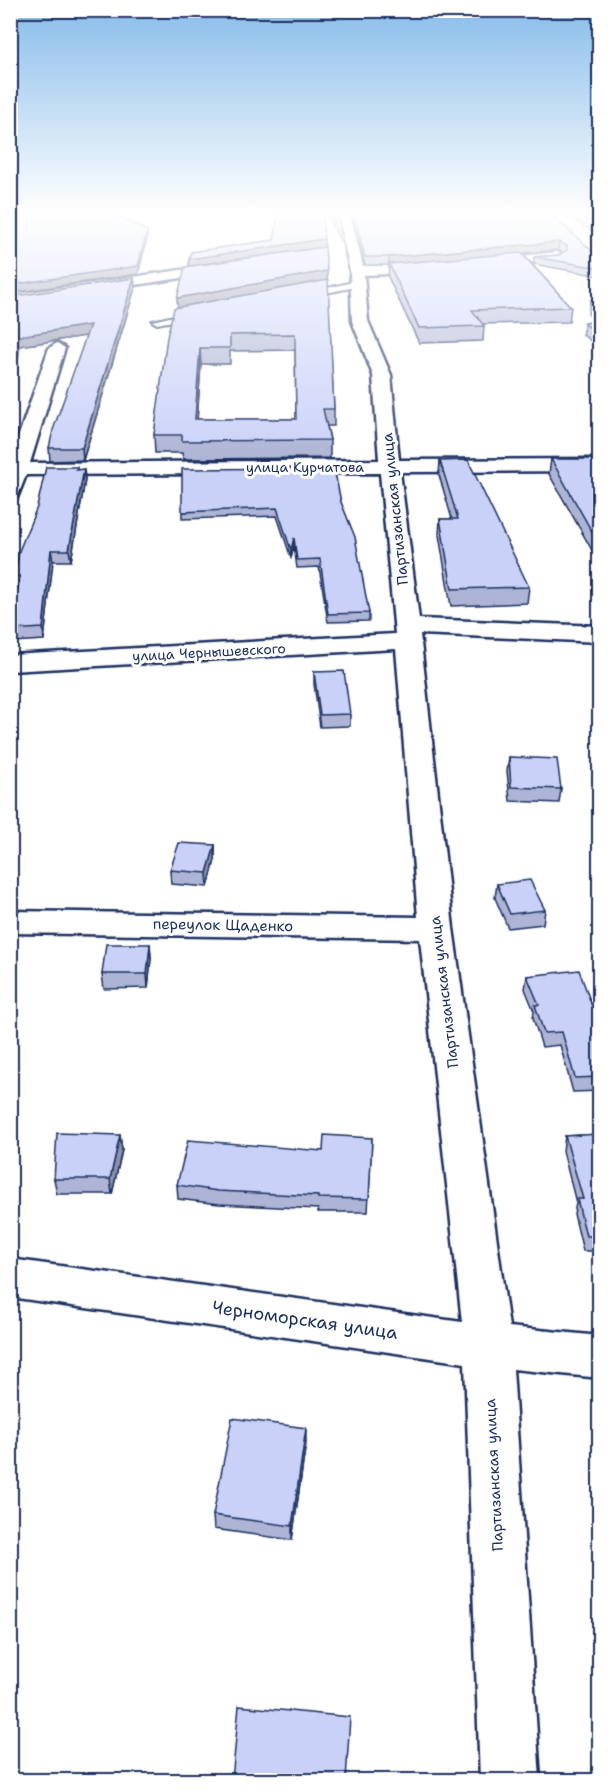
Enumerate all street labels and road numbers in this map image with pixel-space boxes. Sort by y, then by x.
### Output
street label: Партизанская улица [377,431,413,586]
street label: улица Курчатова [246,458,364,476]
street label: улица Чернышевского [132,639,286,665]
street label: переулок Щаденко [153,914,293,936]
street label: Партизанская улица [425,914,463,1069]
street label: Черноморская улица [211,1295,399,1345]
street label: Партизанская улица [480,1398,508,1552]

